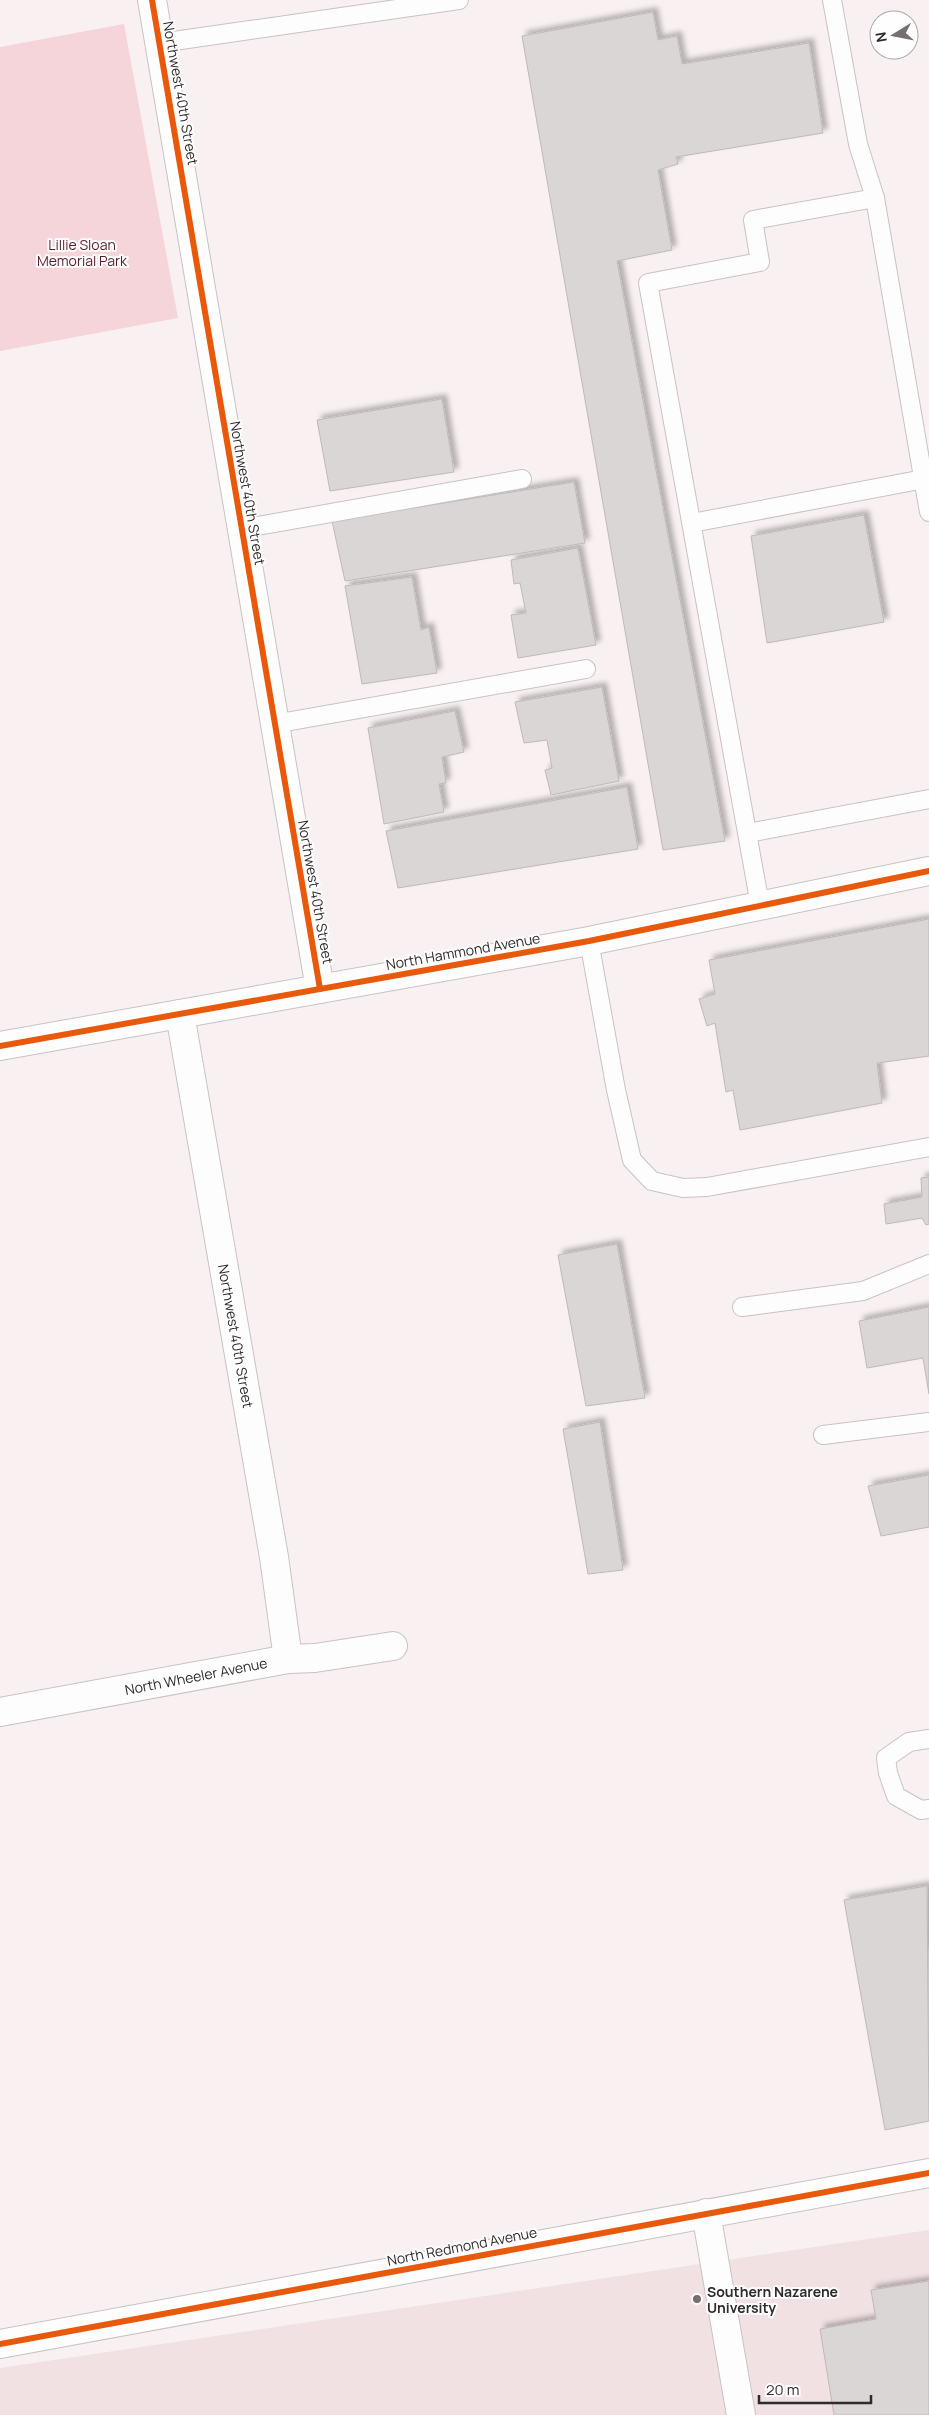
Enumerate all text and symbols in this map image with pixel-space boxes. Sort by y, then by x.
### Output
north arrow [869,10,919,60]
street label: Northwest 40th Street [159,20,203,167]
text: N [870,31,891,44]
park label: Lillie Sloan Memorial Park [37,235,128,270]
street label: Northwest 40th Street [226,420,270,567]
street label: Northwest 40th Street [294,819,338,966]
street label: North Hammond Avenue [384,928,542,974]
street label: Northwest 40th Street [214,1263,258,1410]
street label: North Wheeler Avenue [123,1653,269,1699]
street label: North Redmond Avenue [385,2222,539,2270]
place label: Southern Nazarene University [707,2282,838,2317]
marker: Southern Nazarene University [691,2293,703,2305]
scale bar [759,2372,872,2404]
text: 20 m [766,2379,799,2400]

